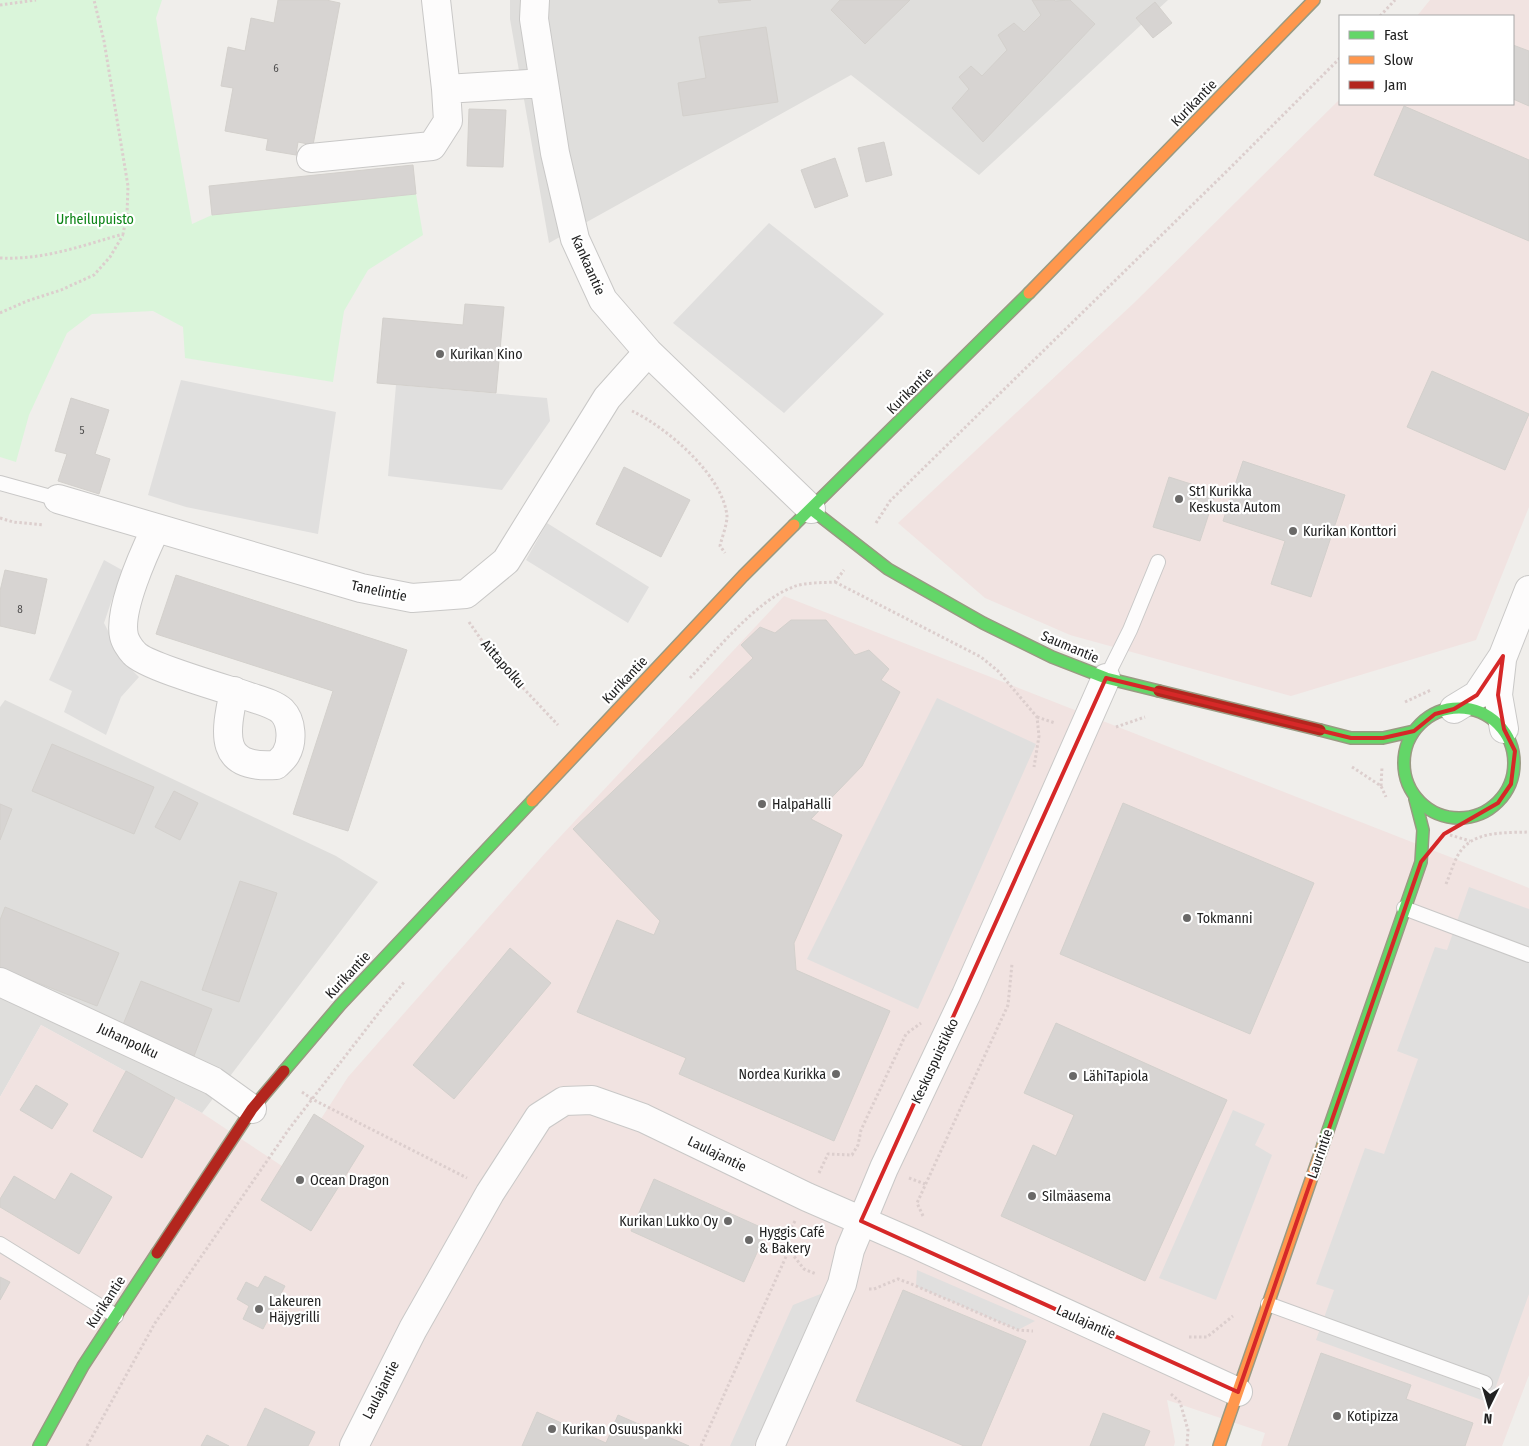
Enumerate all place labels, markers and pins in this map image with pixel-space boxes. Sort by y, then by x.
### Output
place label: Kurikan Kino [450,346,523,363]
marker: Kurikan Kino [434,348,446,360]
place label: St1 Kurikka Keskusta Autom [1189,483,1281,516]
marker: St1 Kurikka Keskusta Autom [1173,493,1185,505]
place label: Kurikan Konttori [1303,523,1397,540]
marker: Kurikan Konttori [1287,525,1299,537]
place label: HalpaHalli [772,796,831,813]
marker: HalpaHalli [756,798,768,810]
place label: Tokmanni [1197,910,1253,927]
marker: Tokmanni [1181,912,1193,924]
place label: Nordea Kurikka [738,1066,826,1083]
marker: Nordea Kurikka [830,1068,842,1080]
place label: LähiTapiola [1083,1068,1148,1085]
marker: LähiTapiola [1067,1070,1079,1082]
place label: Ocean Dragon [310,1172,389,1189]
marker: Ocean Dragon [294,1174,306,1186]
place label: Silmäasema [1042,1188,1111,1205]
marker: Silmäasema [1026,1190,1038,1202]
place label: Kurikan Lukko Oy [619,1213,719,1230]
marker: Kurikan Lukko Oy [722,1215,734,1227]
place label: Hyggis Café & Bakery [759,1224,825,1257]
marker: Hyggis Café & Bakery [743,1234,755,1246]
place label: Lakeuren Häjygrilli [269,1293,321,1326]
marker: Lakeuren Häjygrilli [253,1303,265,1315]
place label: Kotipizza [1347,1408,1399,1425]
marker: Kotipizza [1331,1410,1343,1422]
place label: Kurikan Osuuspankki [562,1421,682,1438]
marker: Kurikan Osuuspankki [546,1423,558,1435]

